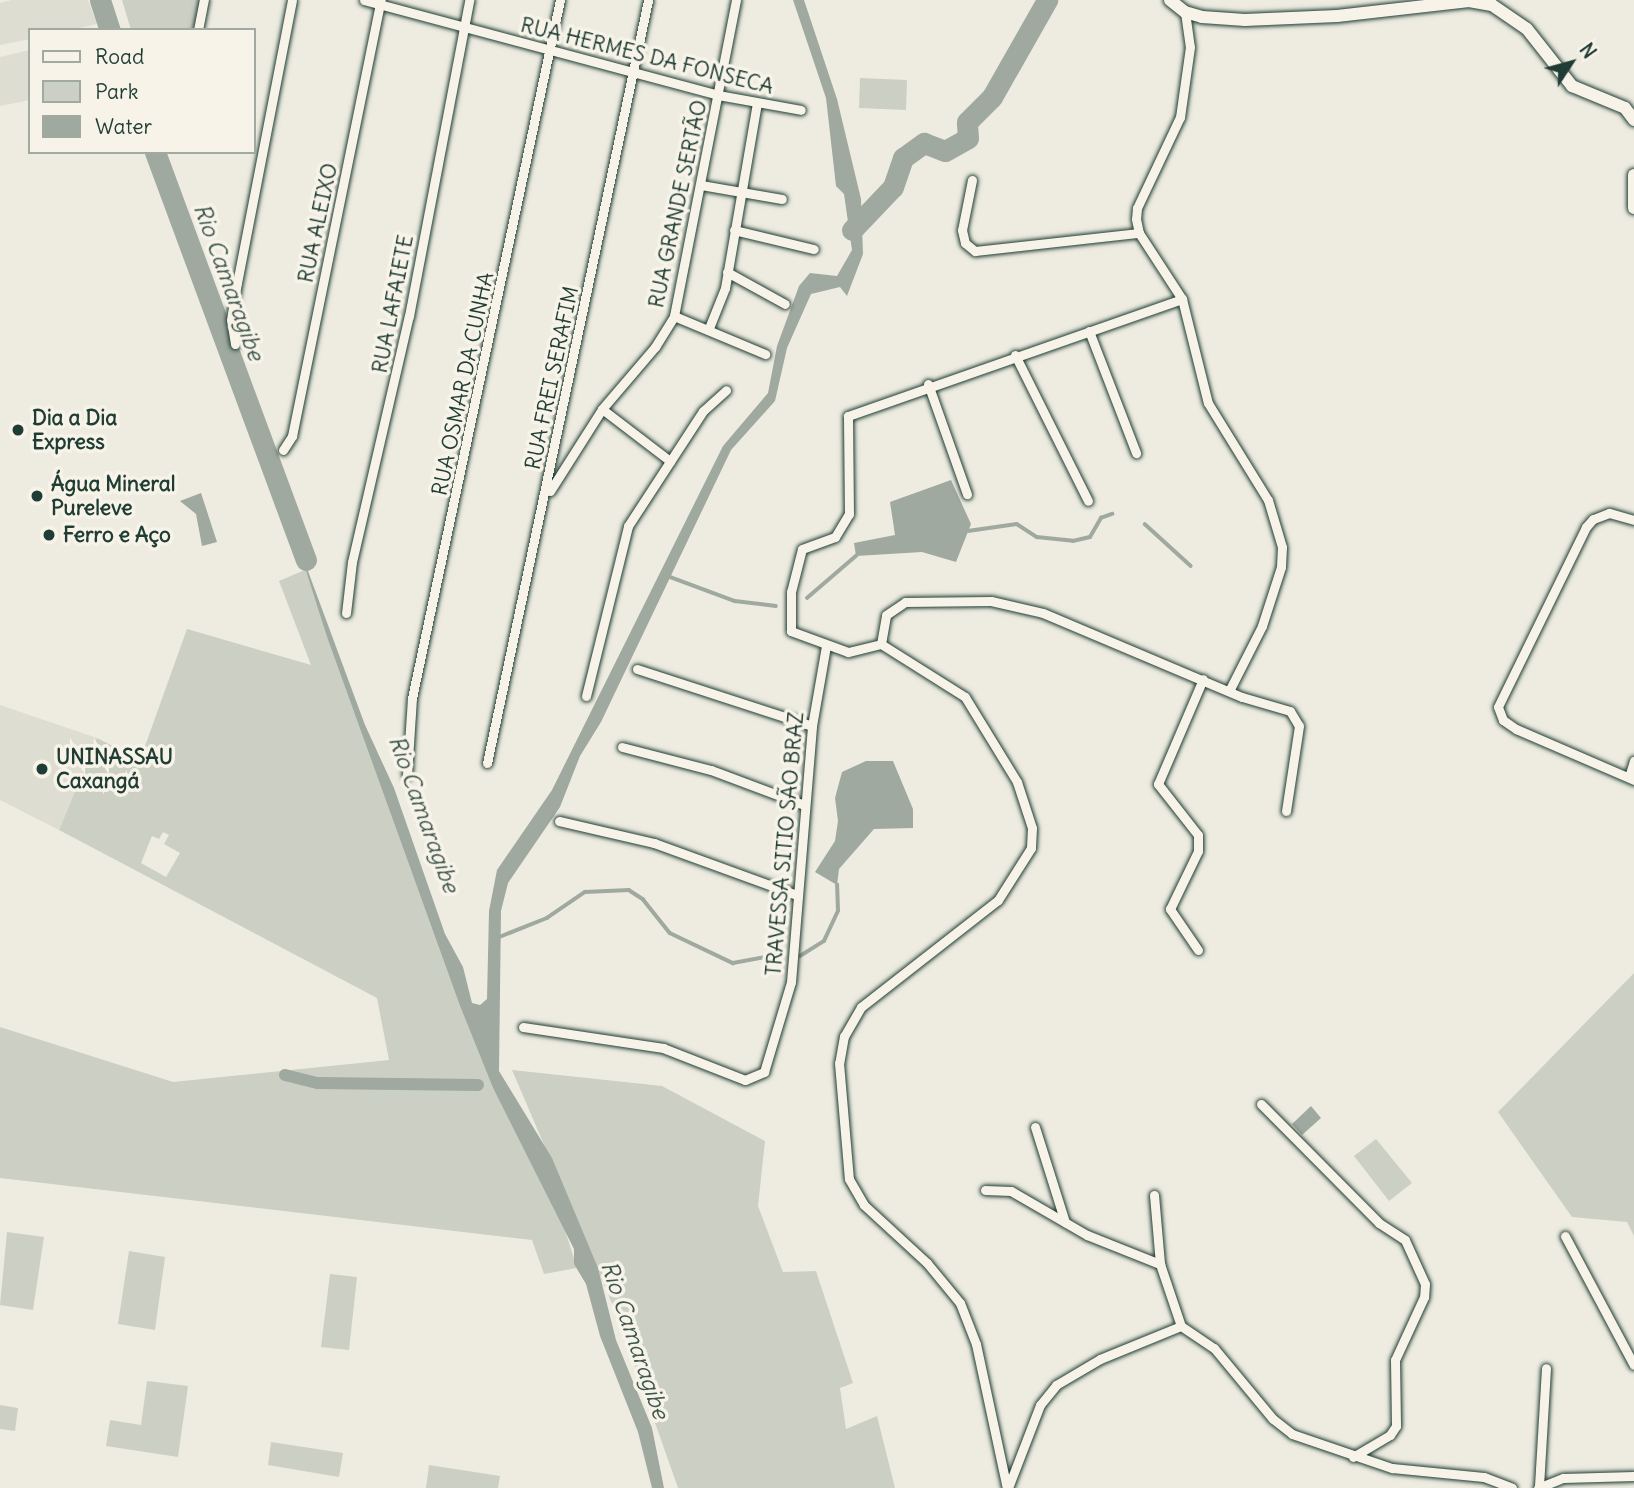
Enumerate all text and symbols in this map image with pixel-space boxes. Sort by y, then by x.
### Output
street label: RUA HERMES DA FONSECA [518,12,776,100]
legend [28,28,256,154]
north arrow [1536,28,1606,98]
text: N [1574,38,1602,63]
text: Road [95,43,144,70]
text: Park [95,78,138,105]
street label: RUA GRANDE SERTÃO [644,98,712,310]
text: Water [95,113,152,140]
street label: RUA ALEIXO [293,161,343,285]
water label: Rio Camaragibe [188,200,270,364]
street label: RUA LAFAIETE [367,233,419,375]
street label: RUA OSMAR DA CUNHA [427,270,499,498]
street label: RUA FREI SERAFIM [520,284,584,472]
place label: Dia a Dia Express [32,405,117,455]
marker: Dia a Dia Express [10,422,26,438]
place label: Água Mineral Pureleve [51,471,176,521]
marker: Água Mineral Pureleve [29,488,45,504]
place label: Ferro e Aço [63,522,171,548]
marker: Ferro e Aço [41,527,57,543]
street label: TRAVESSA SITIO SÃO BRAZ [761,711,809,977]
water label: Rio Camaragibe [383,732,465,896]
place label: UNINASSAU Caxangá [56,744,173,794]
marker: UNINASSAU Caxangá [34,761,50,777]
water label: Rio Camaragibe [595,1258,675,1422]

